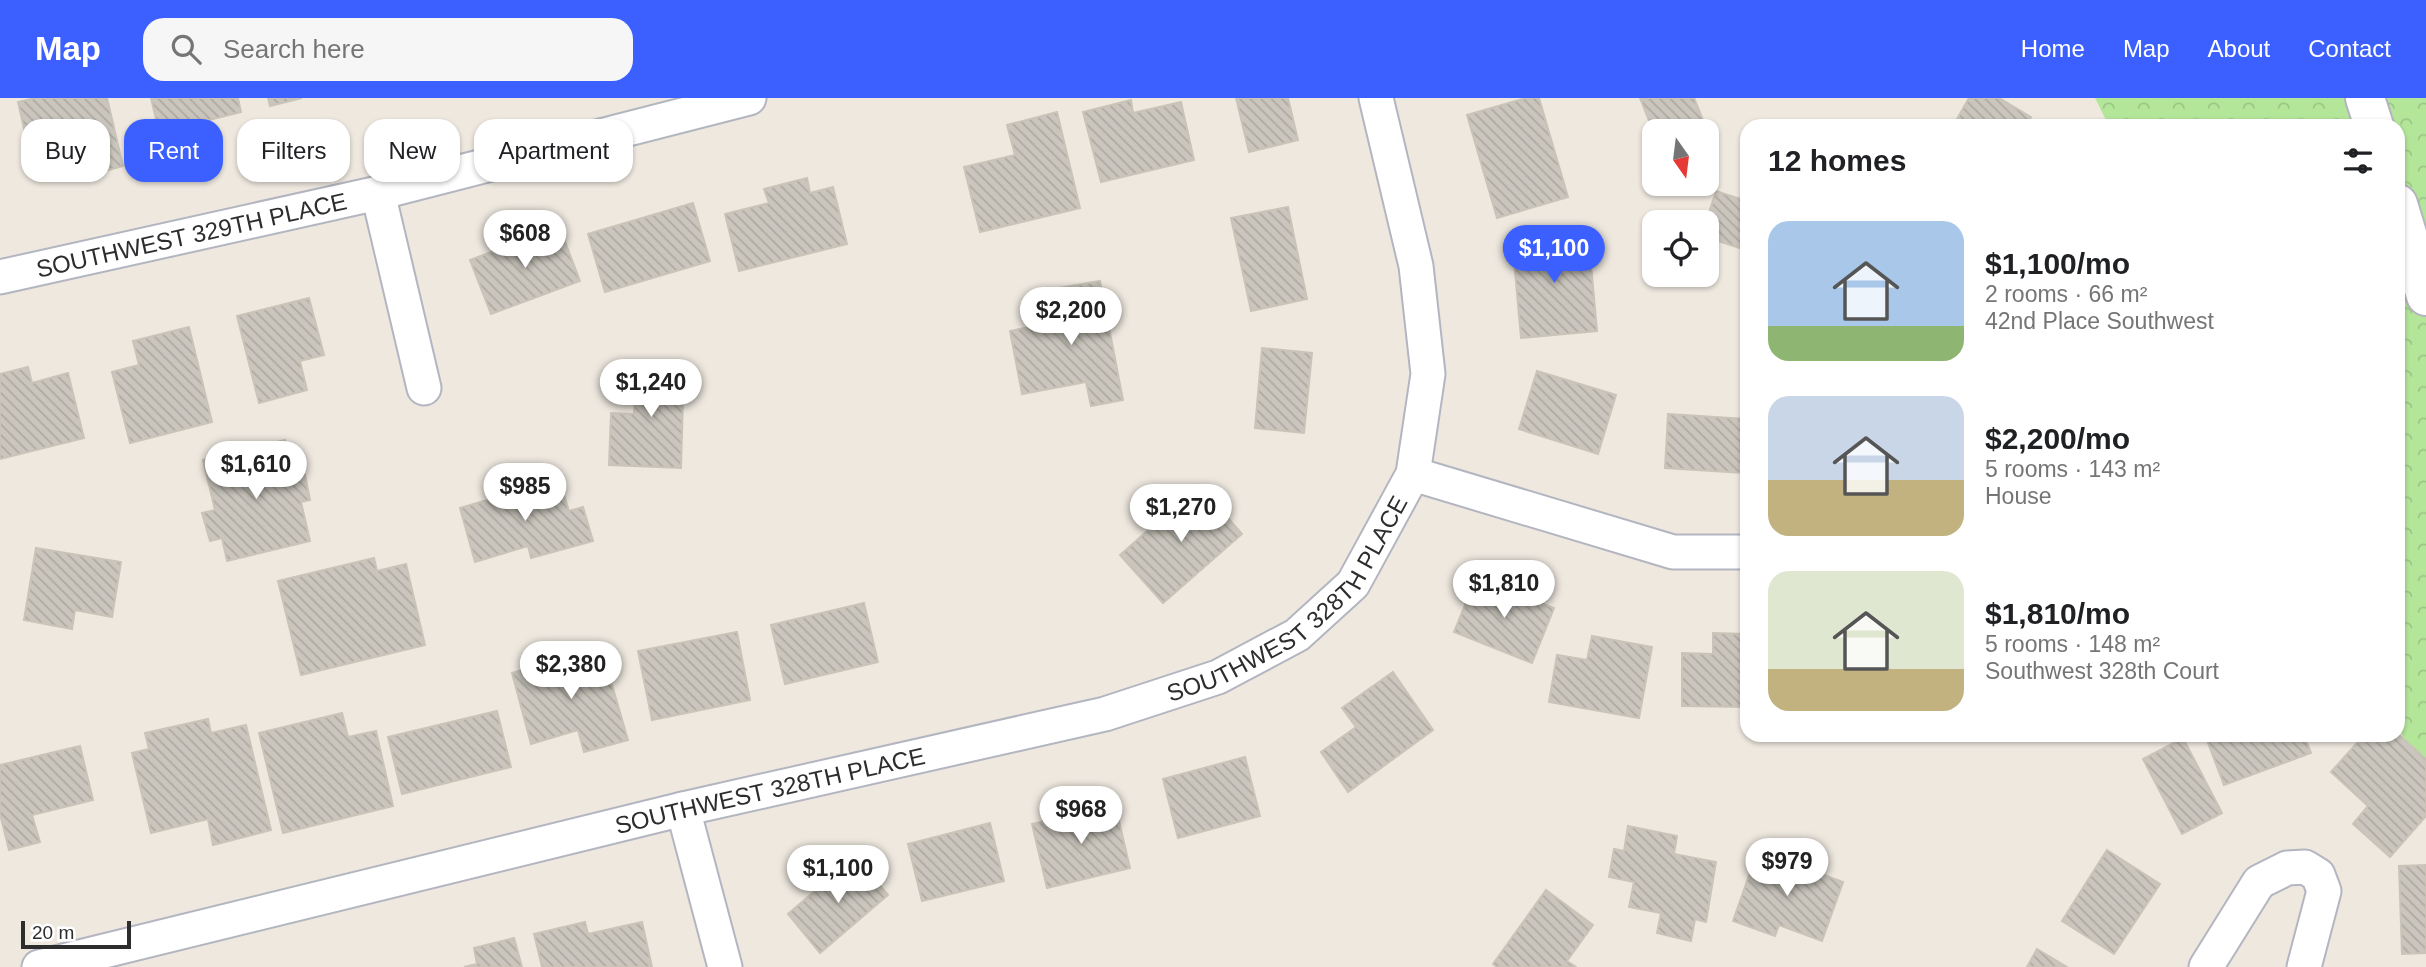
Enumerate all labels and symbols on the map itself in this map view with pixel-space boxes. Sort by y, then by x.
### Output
north arrow [1642,119,1718,196]
street label: SOUTHWEST 329TH PLACE [34,187,349,282]
pin: $608 [484,211,566,270]
pin: $1,100 [1497,226,1611,285]
pin: $2,200 [1014,288,1128,347]
pin: $1,240 [594,360,708,419]
pin: $1,610 [199,442,313,501]
pin: $985 [484,464,566,523]
pin: $1,270 [1124,484,1238,544]
street label: SOUTHWEST 328TH PLACE [1163,491,1412,706]
pin: $1,810 [1447,560,1561,620]
pin: $2,380 [514,642,628,701]
street label: SOUTHWEST 328TH PLACE [612,741,927,839]
pin: $968 [1040,786,1122,846]
pin: $979 [1746,838,1828,898]
pin: $1,100 [781,846,895,905]
scale bar [21,918,131,950]

